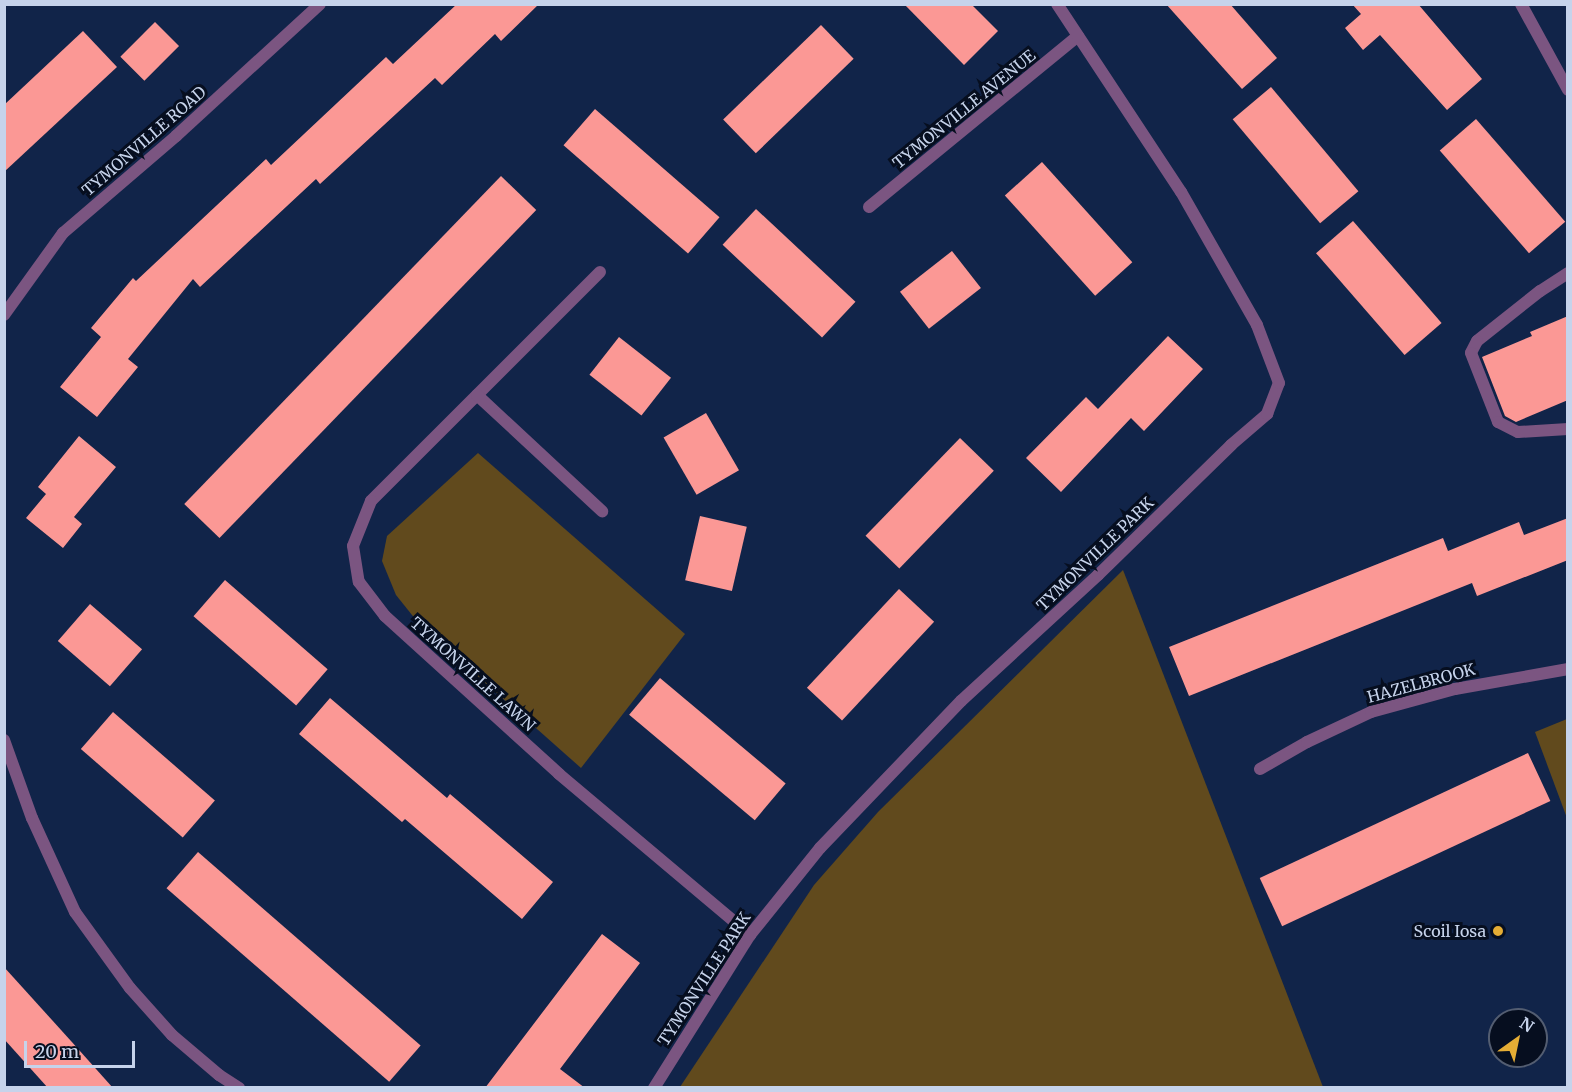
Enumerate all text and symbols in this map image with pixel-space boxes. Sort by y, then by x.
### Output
street label: TYMONVILLE AVENUE [889,46,1039,172]
street label: TYMONVILLE ROAD [78,82,210,200]
street label: TYMONVILLE PARK [1032,493,1158,615]
street label: TYMONVILLE LAWN [407,613,539,735]
street label: HAZELBROOK [1365,659,1477,707]
street label: TYMONVILLE PARK [654,909,754,1049]
place label: Scoil Iosa [1414,921,1486,941]
marker: Scoil Iosa [1491,924,1505,938]
north arrow [1488,1008,1548,1068]
text: N [1516,1013,1537,1036]
scale bar [27,1029,138,1067]
text: 20 m [35,1040,79,1063]

